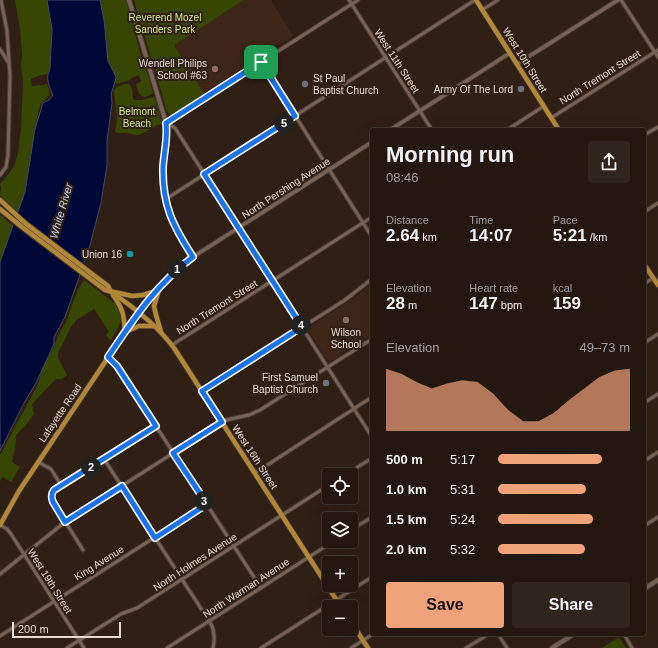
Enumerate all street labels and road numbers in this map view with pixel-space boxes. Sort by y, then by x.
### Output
street label: West 10th Street [501,26,549,95]
street label: West 11th Street [372,27,422,95]
street label: North Tremont Street [557,47,643,106]
street label: North Pershing Avenue [240,155,332,221]
street label: North Tremont Street [174,277,260,336]
street label: Lafayette Road [36,382,84,444]
street label: West 16th Street [230,423,280,491]
street label: North Holmes Avenue [151,531,239,593]
street label: King Avenue [72,543,126,582]
street label: West 19th Street [26,547,74,616]
street label: North Warman Avenue [201,556,292,620]

